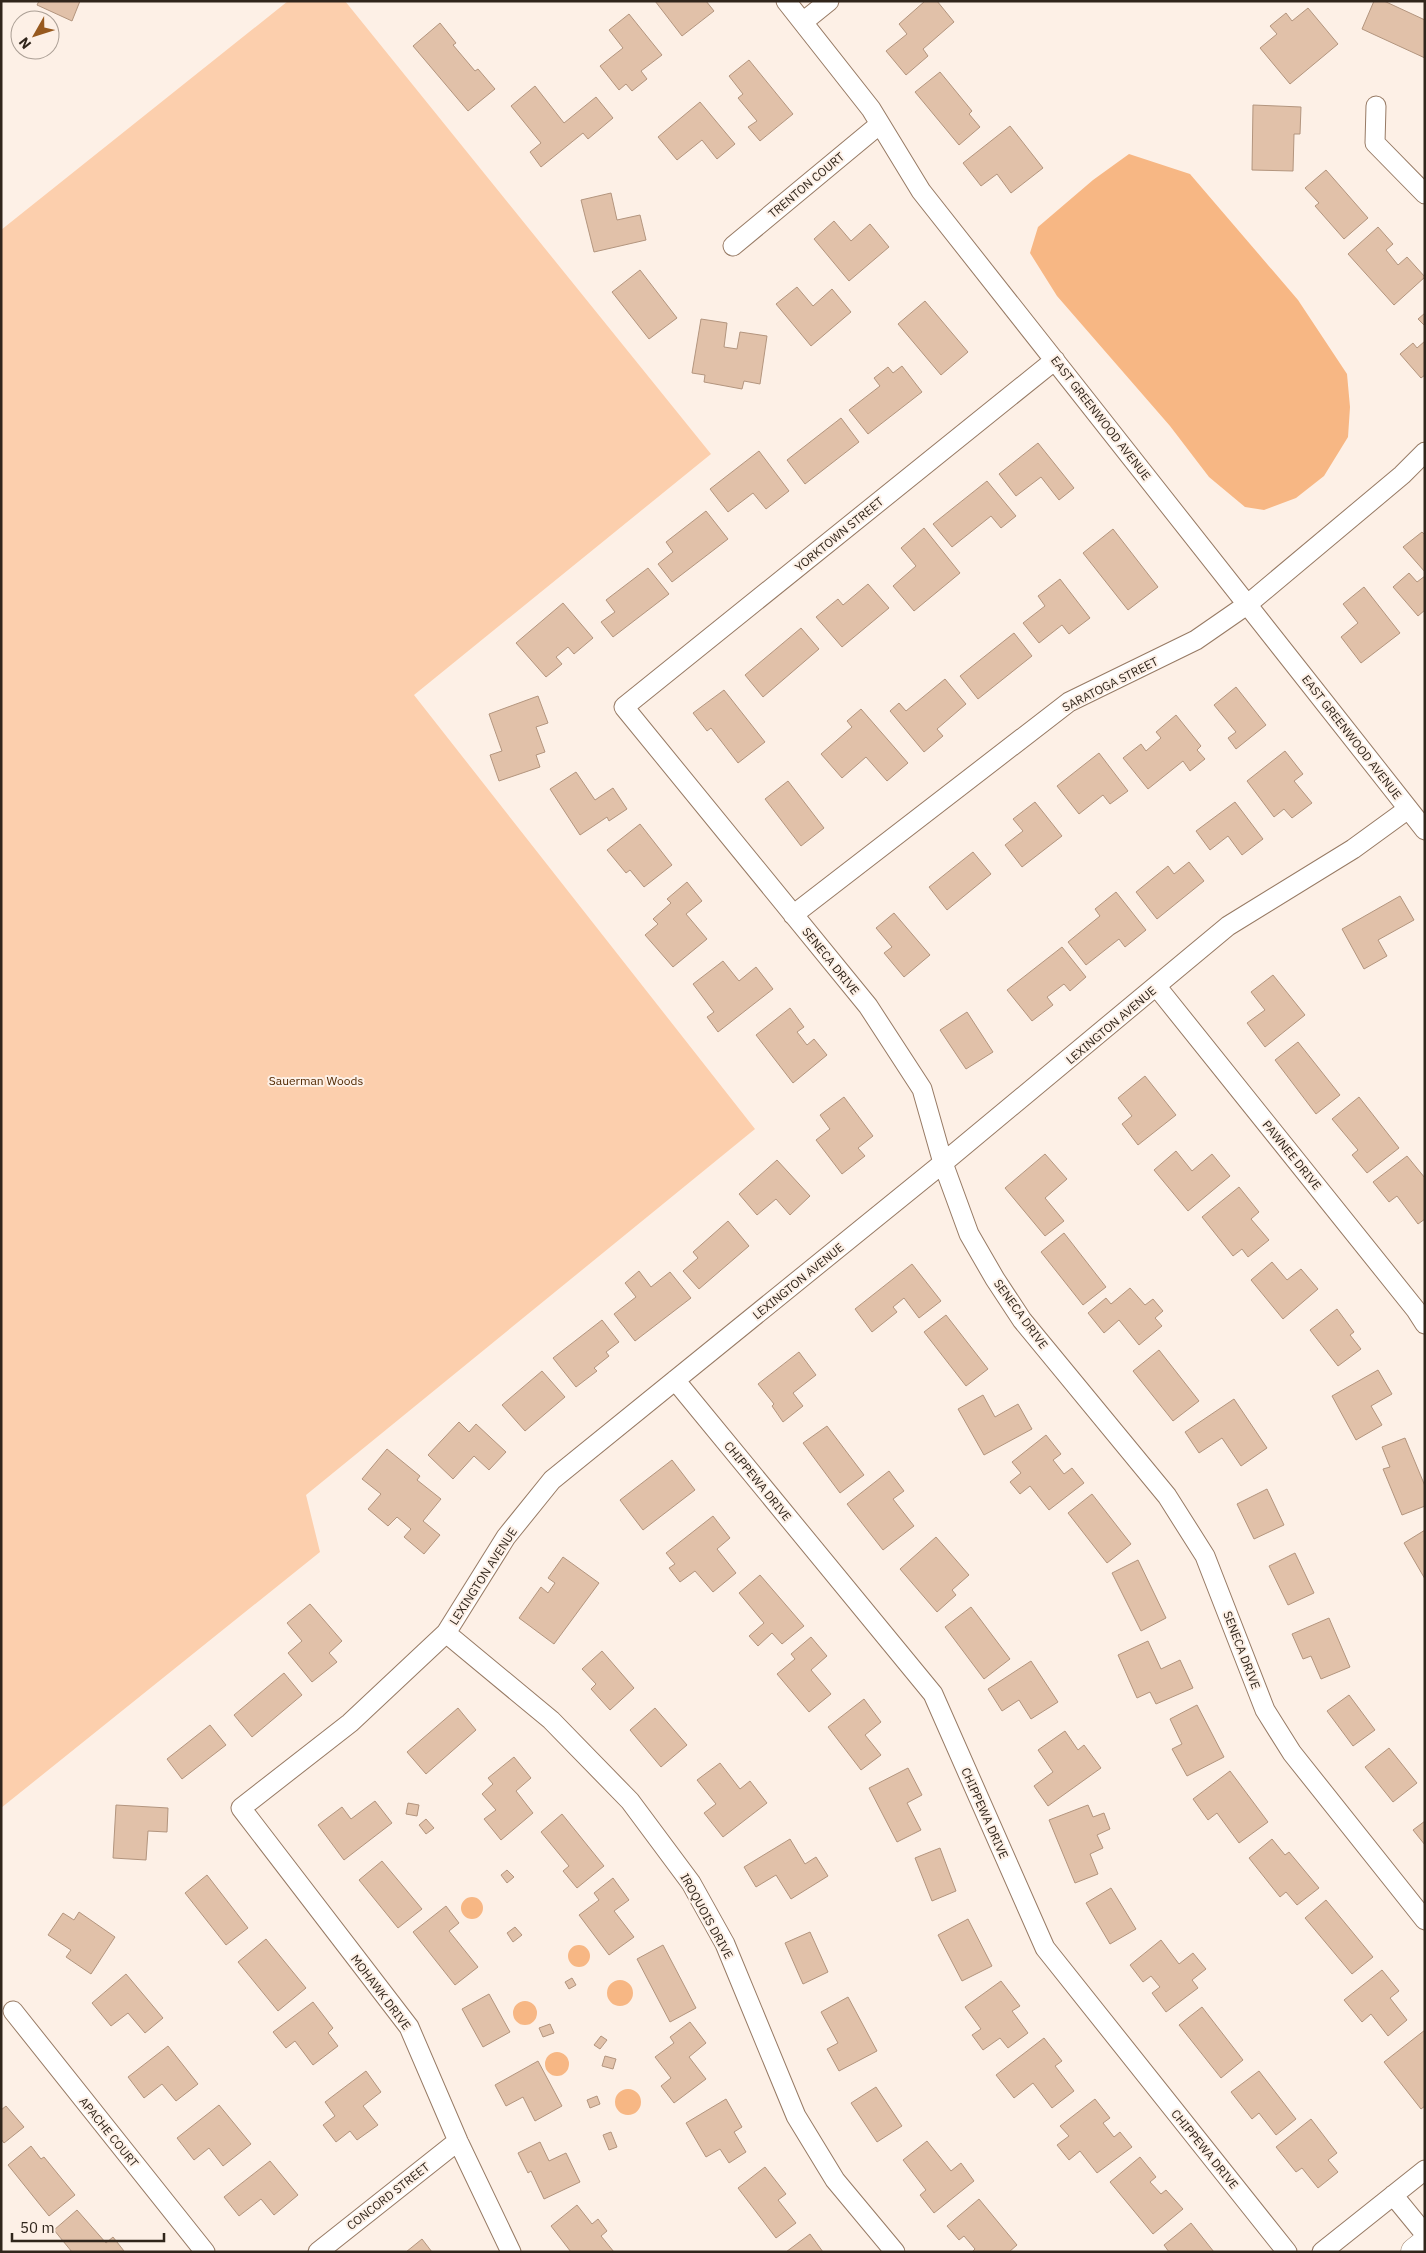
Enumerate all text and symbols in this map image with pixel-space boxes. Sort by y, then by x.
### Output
north arrow [10,10,60,60]
text: N [15,34,35,53]
street label: TRENTON COURT [765,149,847,221]
street label: EAST GREENWOOD AVENUE [1048,353,1154,483]
street label: YORKTOWN STREET [792,494,886,574]
street label: SARATOGA STREET [1060,653,1161,715]
street label: EAST GREENWOOD AVENUE [1299,672,1405,802]
street label: SENECA DRIVE [799,924,863,998]
street label: LEXINGTON AVENUE [1063,983,1159,1067]
park label: Sauerman Woods [269,1073,363,1088]
street label: PAWNEE DRIVE [1259,1117,1325,1193]
street label: LEXINGTON AVENUE [749,1240,847,1322]
street label: SENECA DRIVE [991,1276,1051,1352]
street label: CHIPPEWA DRIVE [721,1438,795,1524]
street label: LEXINGTON AVENUE [446,1524,520,1628]
street label: SENECA DRIVE [1220,1609,1264,1691]
street label: CHIPPEWA DRIVE [958,1765,1012,1861]
street label: IROQUOIS DRIVE [677,1871,737,1961]
street label: MOHAWK DRIVE [348,1951,414,2033]
street label: APACHE COURT [76,2094,142,2170]
street label: CHIPPEWA DRIVE [1168,2106,1242,2192]
street label: CONCORD STREET [344,2159,432,2233]
scale bar [12,2210,165,2242]
text: 50 m [20,2218,55,2237]

